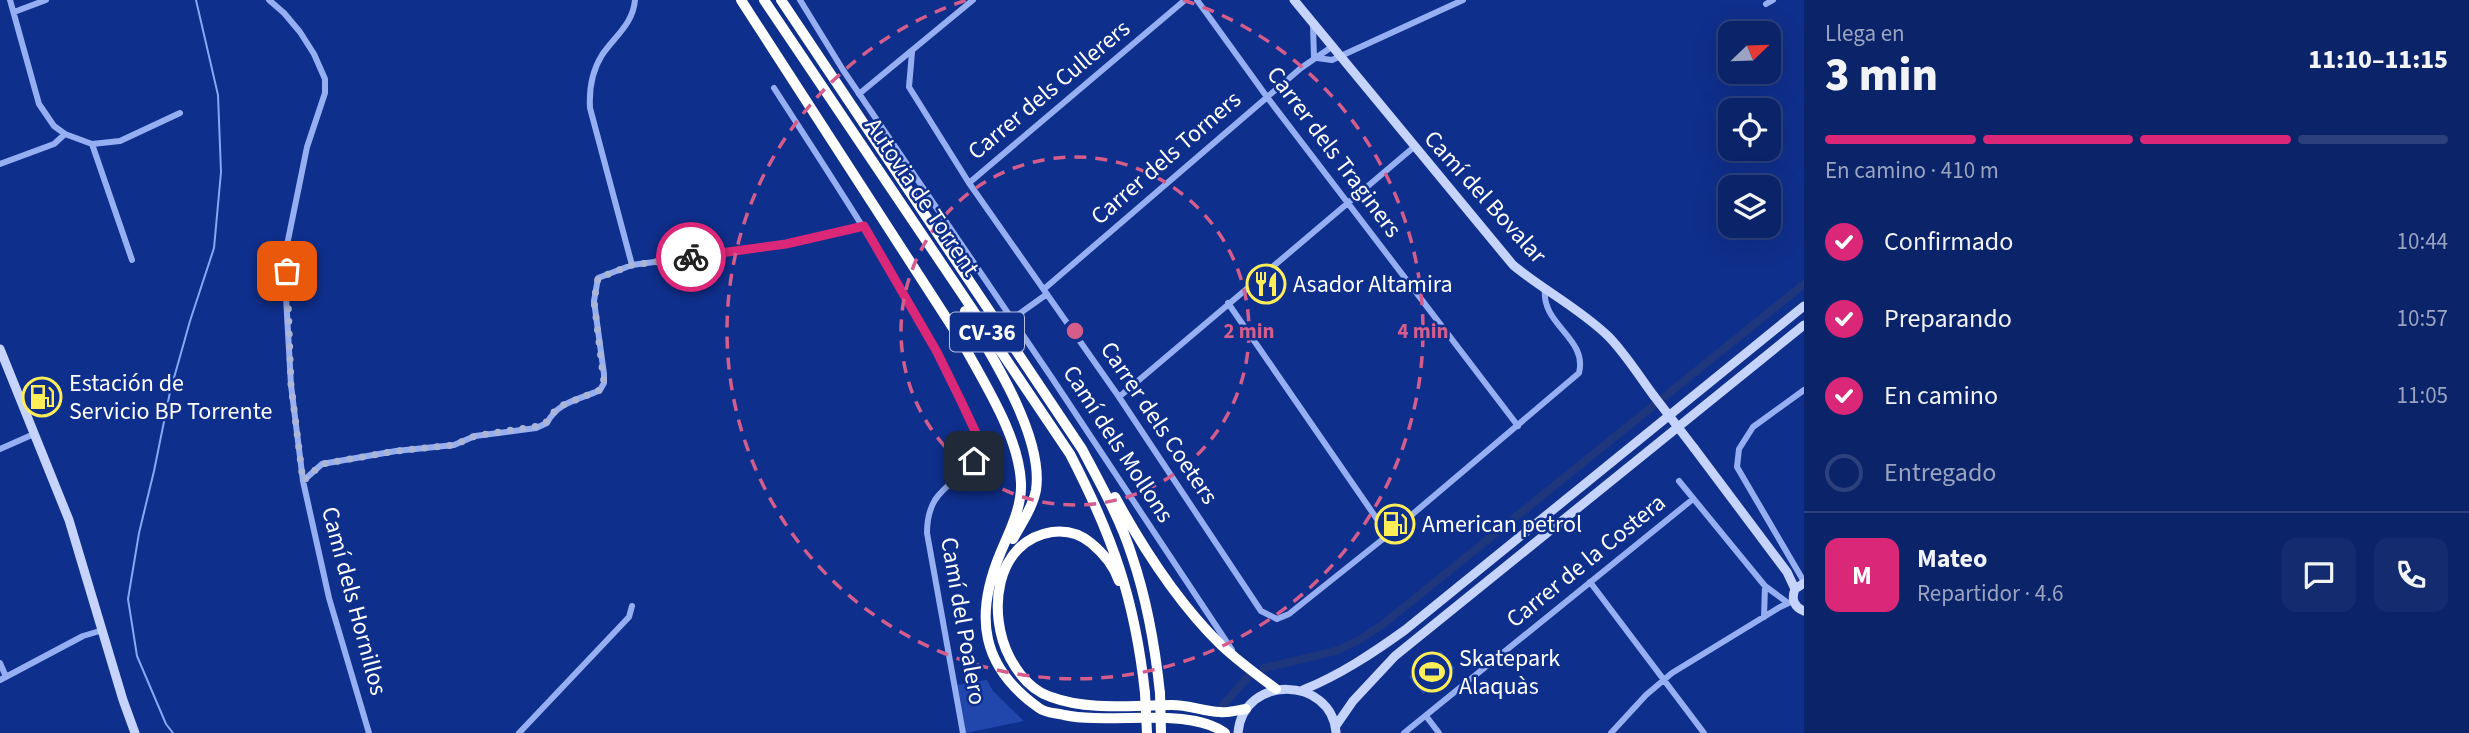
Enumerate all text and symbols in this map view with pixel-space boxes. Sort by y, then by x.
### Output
street label: Carrer dels Cullerers [960,12,1138,168]
text: Llega en [1825,17,1905,50]
north arrow [1718,21,1782,84]
map controls [1718,21,1781,238]
text: 11:10–11:15 [2308,41,2448,78]
text: 3 min [1825,43,1938,108]
street label: Carrer dels Traginers [1258,59,1410,245]
street label: Carrer dels Torners [1083,83,1249,233]
button: locate [1718,98,1781,161]
street label: Autovia de Torrent [856,111,988,283]
street label: Camí del Bovalar [1415,123,1555,272]
text: En camino · 410 m [1825,154,1999,187]
button: layers [1718,175,1781,238]
courier [656,222,726,292]
icon: check [1825,223,1863,261]
text: Confirmado [1884,223,2013,260]
text: 10:44 [2397,225,2448,258]
icon: bike [672,238,710,276]
pin [257,241,317,301]
icon: bag [268,252,306,290]
restaurant icon: Asador Altamira [1245,263,1287,305]
place label: Asador Altamira [1293,267,1453,302]
icon: check [1825,300,1863,338]
text: Preparando [1884,300,2012,337]
text: 10:57 [2397,302,2448,335]
road number: CV-36 [950,312,1024,352]
text: 2 min [1223,316,1275,346]
text: 4 min [1397,316,1449,346]
centre of rings [1063,319,1087,343]
street label: Carrer dels Coeters [1091,335,1227,511]
street label: Camí dels Mollons [1054,358,1182,530]
place label: Estación de Servicio BP Torrente [69,366,272,429]
fuel station icon: Estación de Servicio BP Torrente [21,376,63,418]
icon: check [1825,377,1863,415]
text: En camino [1884,377,1998,414]
text: 11:05 [2397,379,2448,412]
pin [944,431,1004,491]
icon: home [955,442,993,480]
text: Entregado [1884,454,1996,491]
street label: Carrer de la Costera [1499,486,1673,636]
street label: Camí dels Hornillos [312,503,396,699]
fuel station icon: American petrol [1374,503,1416,545]
place label: American petrol [1422,507,1582,542]
street label: Camí del Poalero [931,535,995,707]
button: chat [2282,538,2356,612]
button: phone [2374,538,2448,612]
text: Mateo [1917,540,1987,577]
text: M [1852,557,1872,594]
text: Repartidor · 4.6 [1917,577,2063,610]
place label: Skatepark Alaquàs [1459,641,1560,704]
sports icon: Skatepark Alaquàs [1411,651,1453,693]

